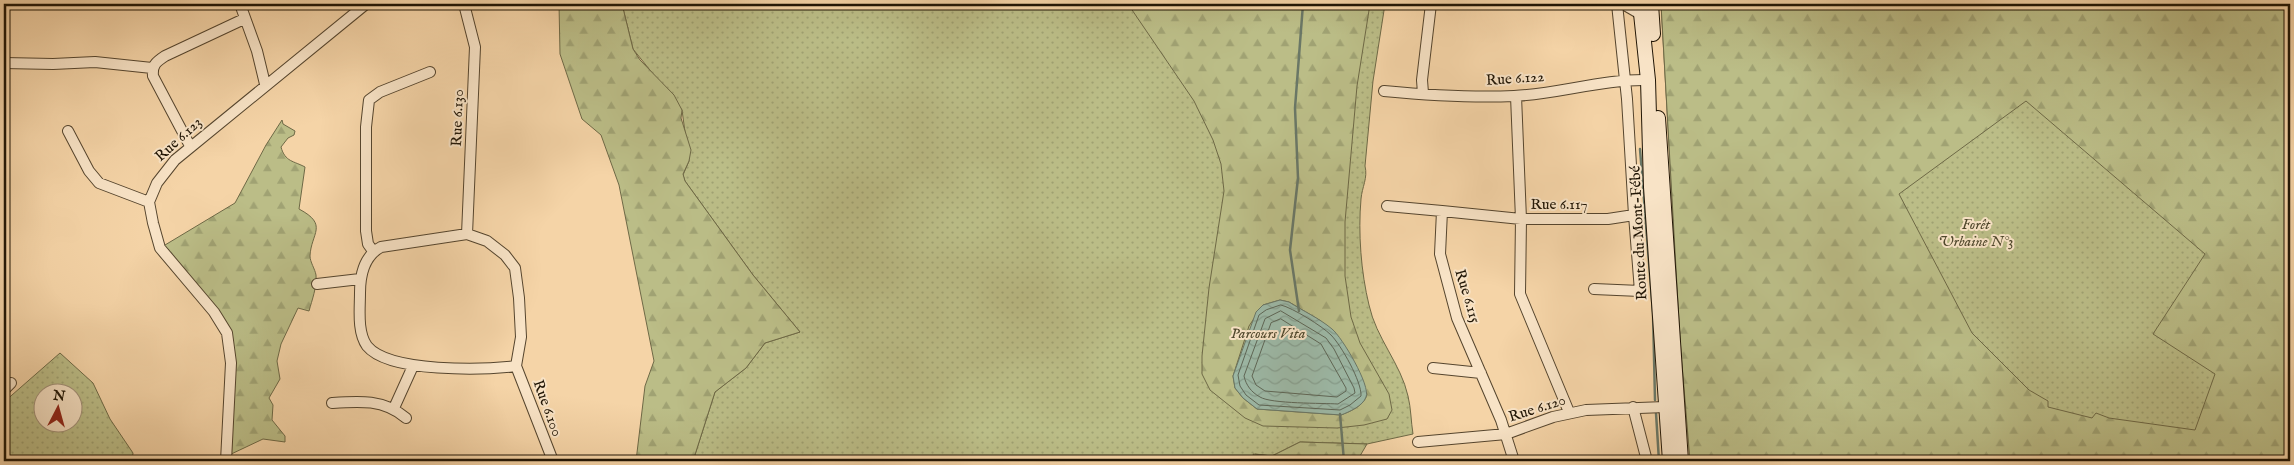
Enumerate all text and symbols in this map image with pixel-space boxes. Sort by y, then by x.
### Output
street label: Rue 6.122 [1485,67,1545,90]
street label: Rue 6.130 [447,89,468,147]
street label: Rue 6.123 [151,113,206,166]
street label: Route du Mont-Fébé [1625,165,1652,301]
street label: Rue 6.117 [1530,195,1588,214]
park label: Forêt Urbaine N°3 [1938,215,2014,251]
street label: Rue 6.115 [1450,267,1485,326]
park label: Parcours Vita [1231,324,1306,343]
street label: Rue 6.100 [529,377,567,439]
north arrow [32,382,82,432]
text: N [51,386,66,406]
street label: Rue 6.120 [1506,390,1568,427]

